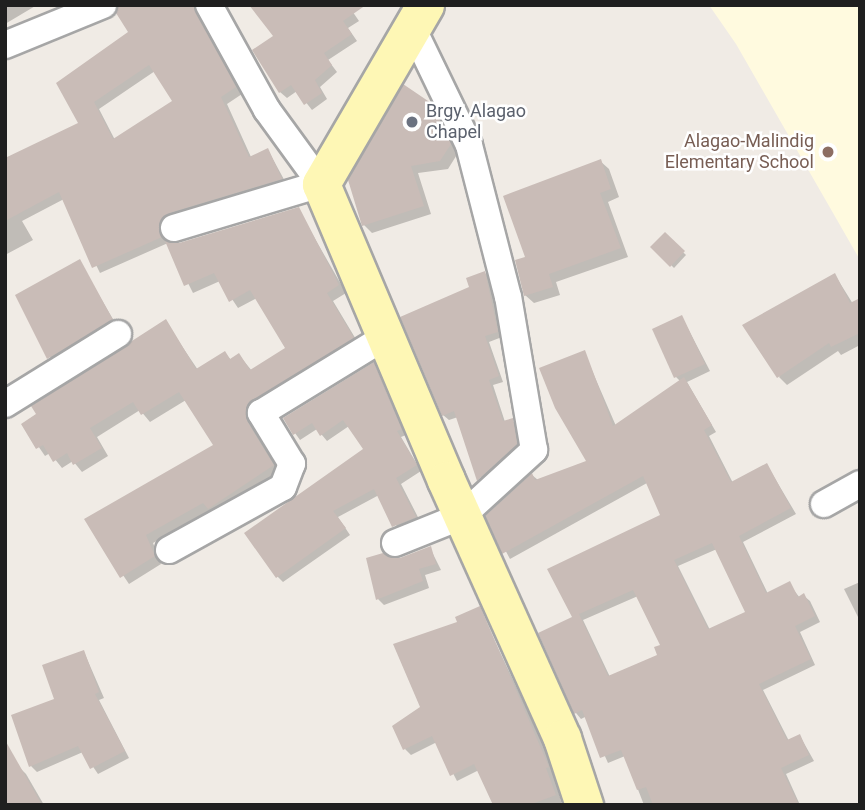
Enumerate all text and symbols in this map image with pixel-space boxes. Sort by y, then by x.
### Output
place label: Brgy. Alagao Chapel [426,101,526,144]
marker: Brgy. Alagao Chapel [404,114,420,130]
place label: Alagao-Malindig Elementary School [665,131,814,174]
marker: Alagao-Malindig Elementary School [820,144,836,160]

